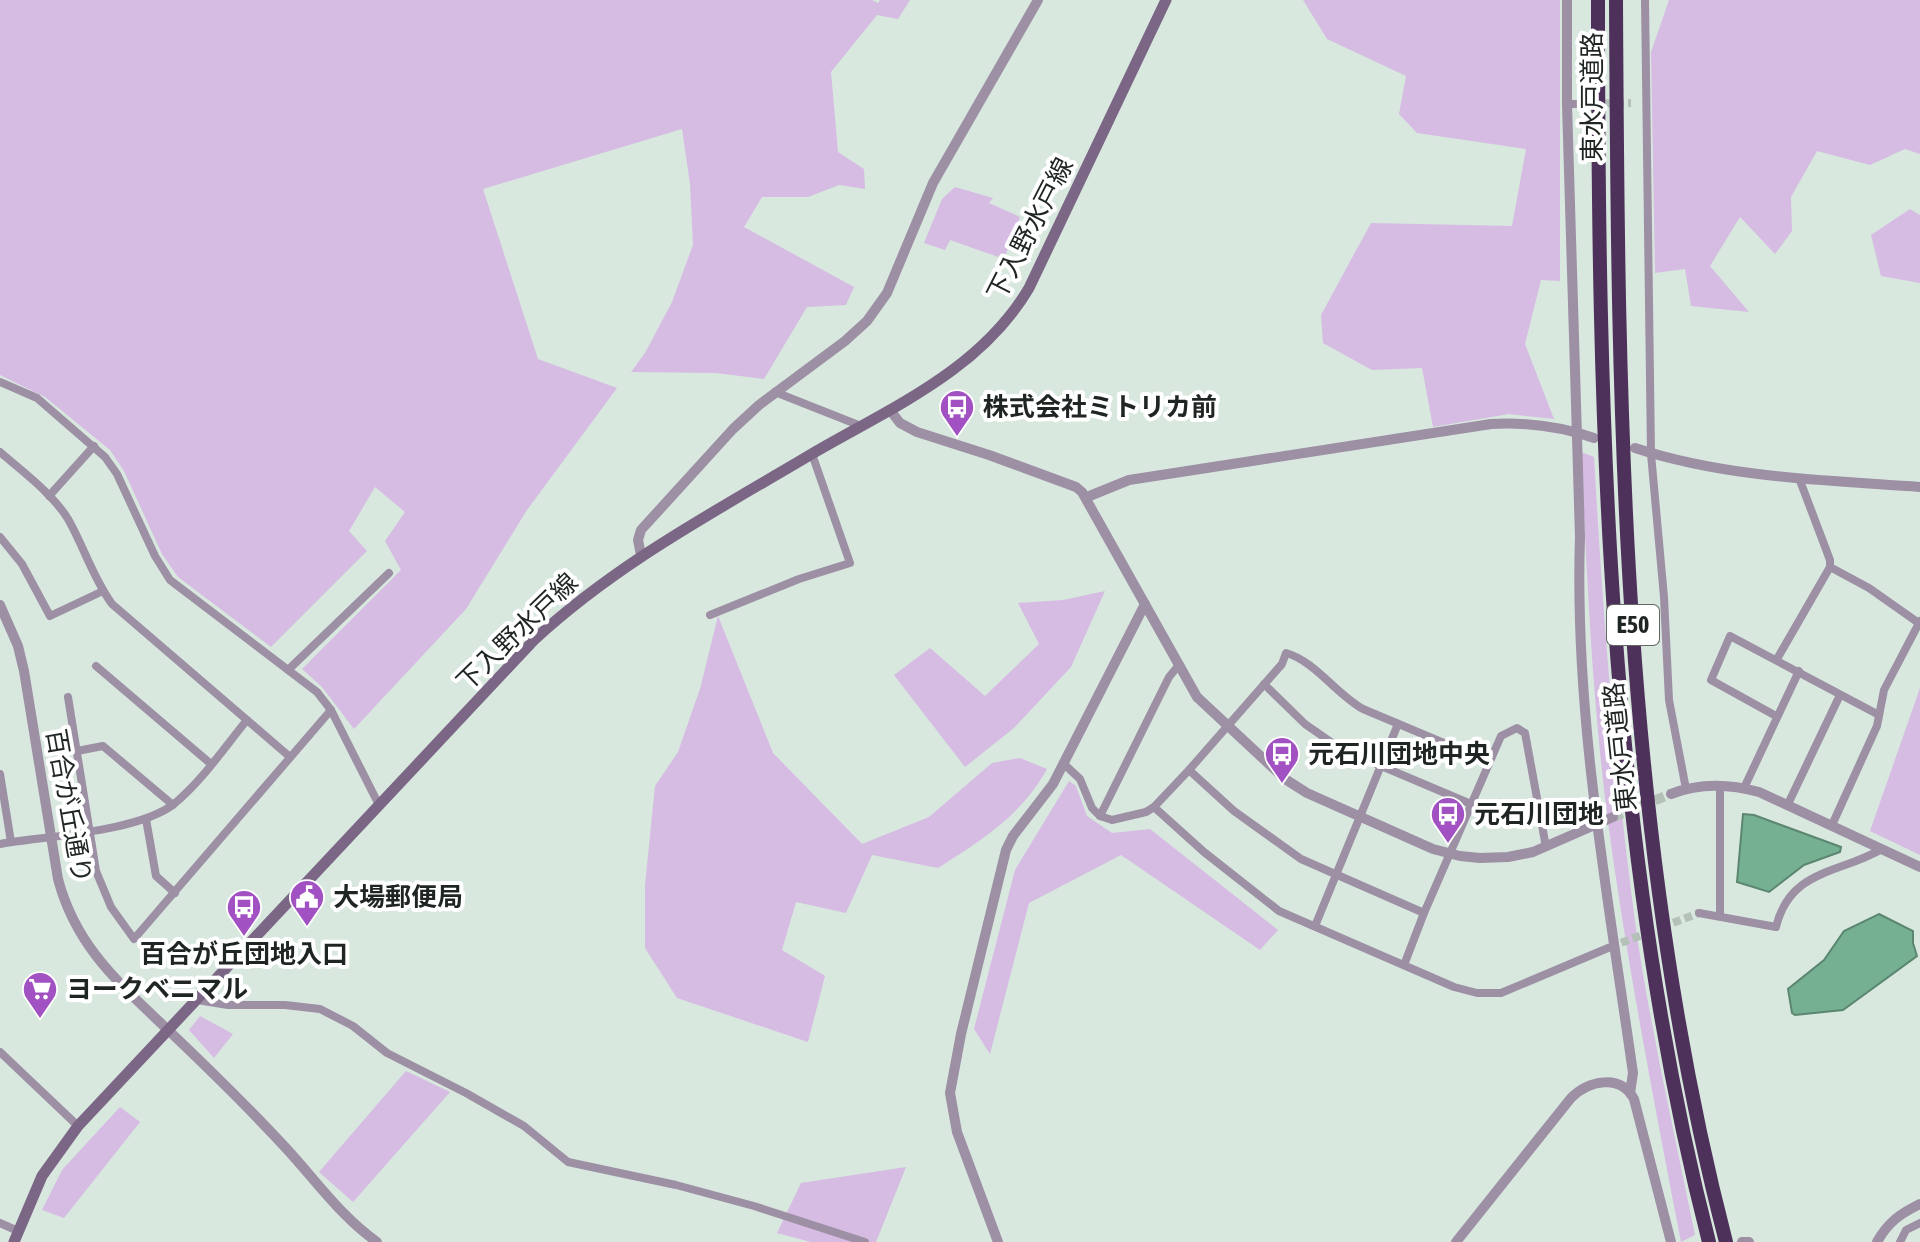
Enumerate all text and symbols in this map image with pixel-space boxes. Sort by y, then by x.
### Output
street label: 東水戸道路 [1577,32,1607,162]
street label: 下入野水戸線 [981,153,1079,305]
bus stop icon: 株式会社ミトリカ前 [938,388,976,438]
place label: 株式会社ミトリカ前 [983,392,1217,422]
street label: 下入野水戸線 [450,567,584,697]
road number: E50 [1607,605,1659,645]
street label: 東水戸道路 [1598,681,1642,813]
street label: 百合が丘通り [41,727,97,885]
bus stop icon: 元石川団地中央 [1263,735,1301,785]
place label: 元石川団地中央 [1308,739,1490,769]
bus stop icon: 元石川団地 [1429,795,1467,845]
place label: 元石川団地 [1474,799,1604,829]
public building icon: 大場郵便局 [288,878,326,928]
place label: 大場郵便局 [333,882,463,912]
bus stop icon: 百合が丘団地入口 [225,888,263,938]
place label: 百合が丘団地入口 [140,939,348,969]
supermarket icon: ヨークベニマル [21,970,59,1020]
place label: ヨークベニマル [66,974,248,1004]

